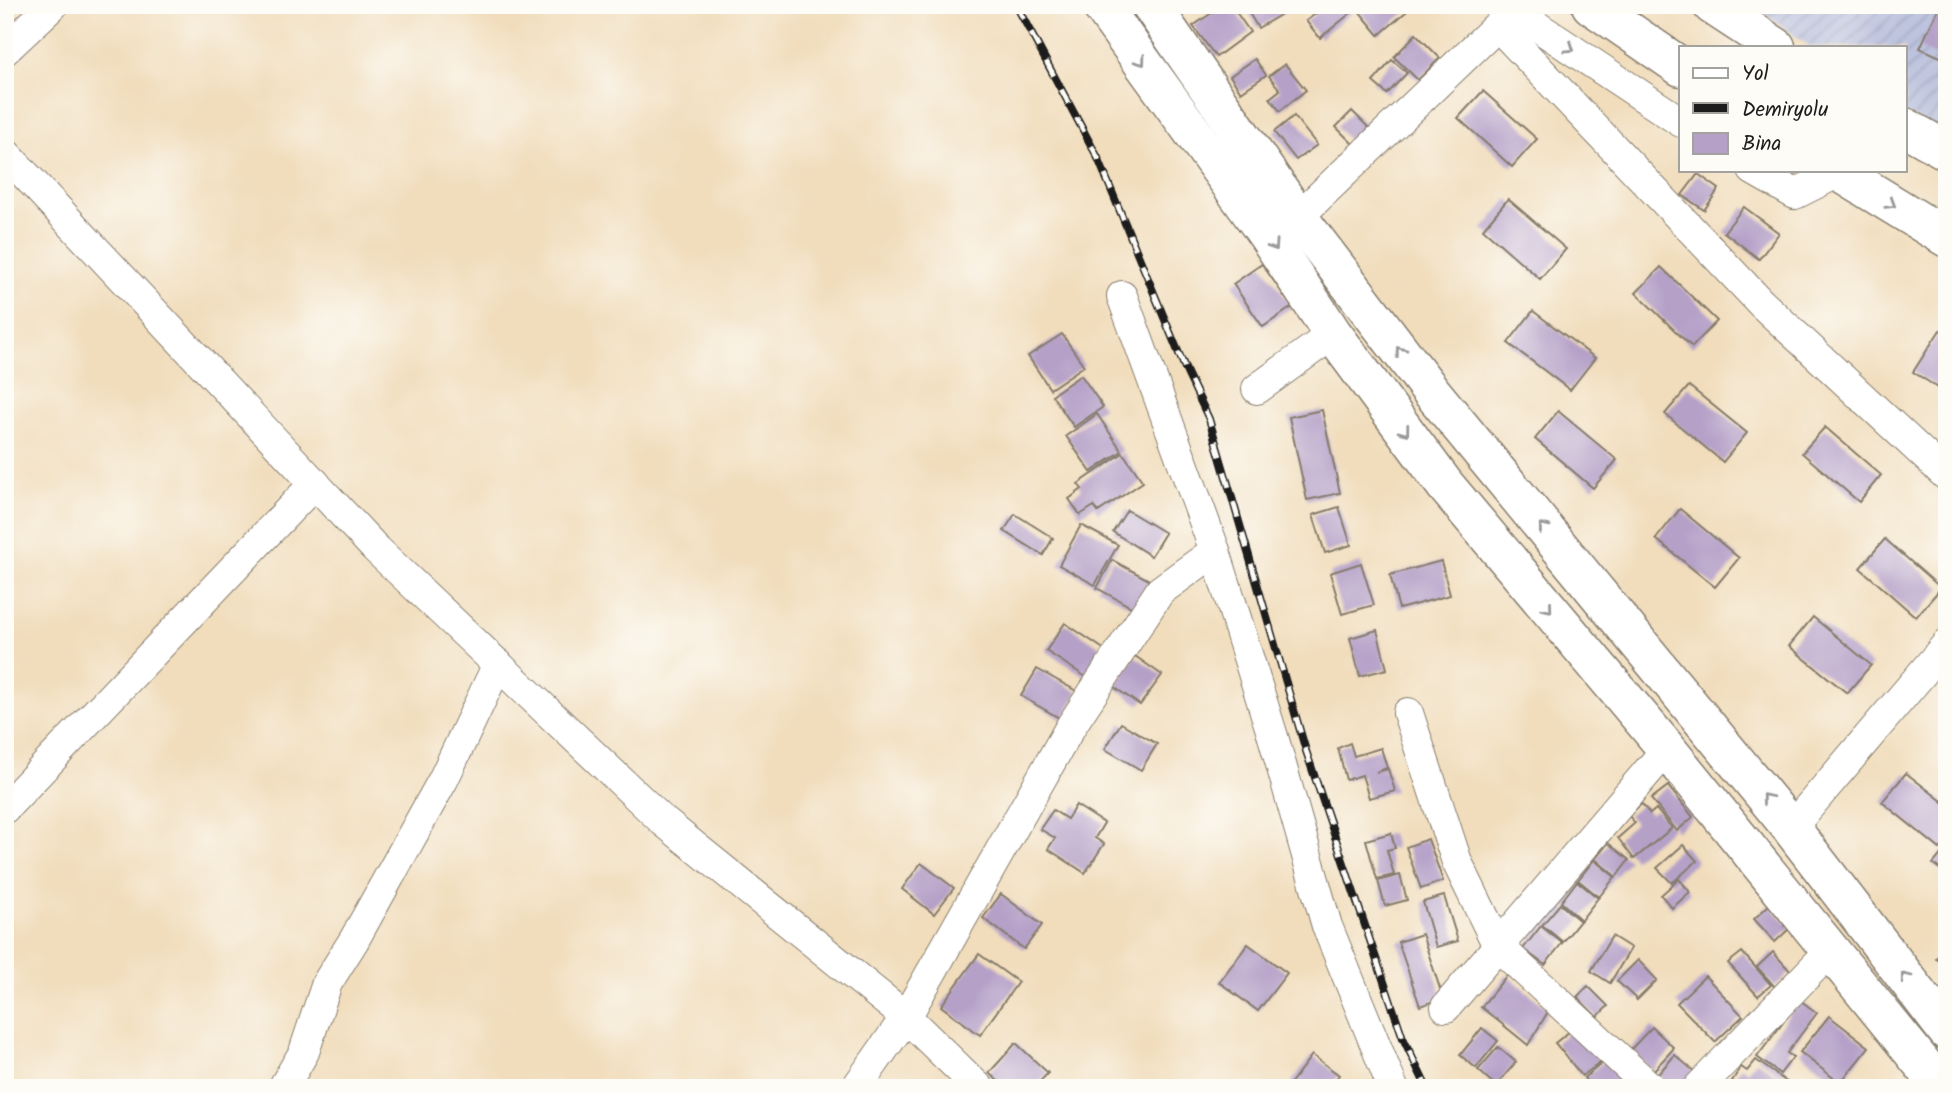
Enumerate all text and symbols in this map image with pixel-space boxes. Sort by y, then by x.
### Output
one-way arrow [1563,40,1576,53]
legend [1679,46,1906,172]
one-way arrow [1133,53,1145,66]
text: Yol [1742,58,1769,91]
text: Demiryolu [1742,94,1828,127]
text: Bina [1742,128,1781,161]
one-way arrow [1884,196,1897,209]
one-way arrow [1265,238,1278,251]
one-way arrow [1395,346,1408,358]
one-way arrow [1397,423,1410,436]
one-way arrow [1539,523,1551,536]
one-way arrow [1540,600,1553,612]
one-way arrow [1761,793,1774,805]
one-way arrow [1901,972,1914,985]

